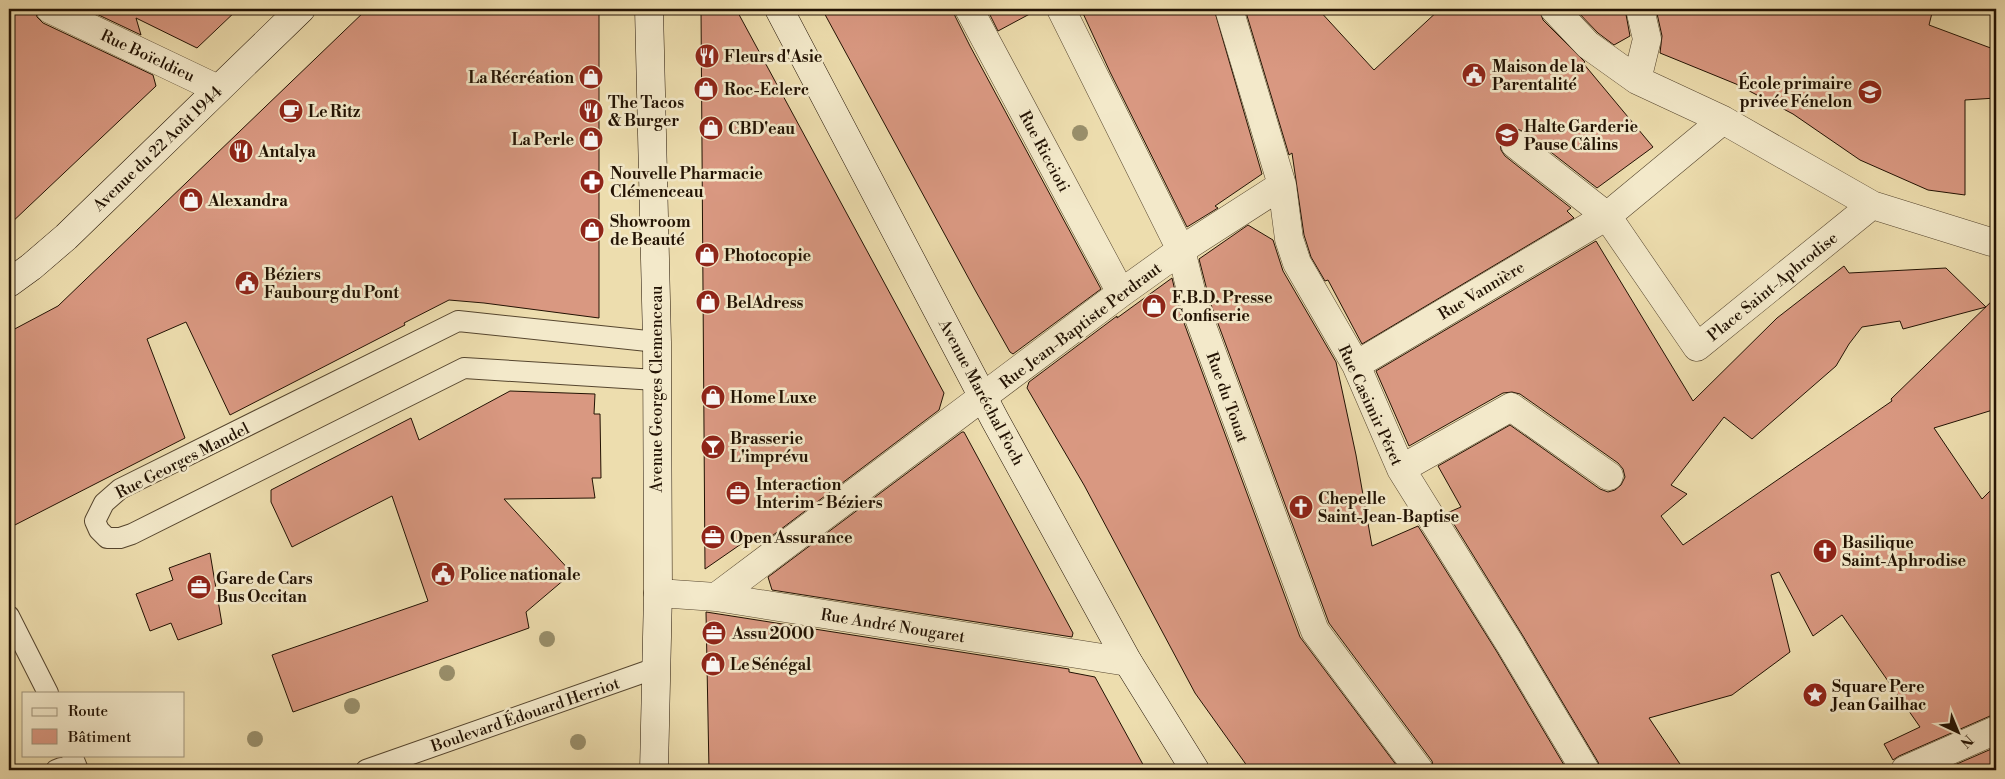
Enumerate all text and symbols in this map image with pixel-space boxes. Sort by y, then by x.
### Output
street label: Rue Boïeldieu [97,25,198,86]
restaurant icon: Fleurs d'Asie [694,43,720,69]
place label: Fleurs d'Asie [724,47,823,67]
place label: Maison de la Parentalité [1492,57,1585,95]
public building icon: Maison de la Parentalité [1461,62,1487,88]
shop icon: La Récréation [578,64,604,90]
place label: La Récréation [468,68,574,88]
place label: École primaire privée Fénelon [1738,72,1852,112]
shop icon: Roc-Eclerc [693,76,719,102]
school or university icon: École primaire privée Fénelon [1857,79,1883,105]
place label: Roc-Eclerc [724,80,809,100]
street label: Avenue du 22 Août 1944 [88,81,227,216]
place label: The Tacos & Burger [608,93,684,131]
cafe icon: Le Ritz [278,98,304,124]
restaurant icon: The Tacos & Burger [578,98,604,124]
place label: Le Ritz [308,102,361,122]
street label: Rue Riccioti [1014,107,1074,196]
shop icon: CBD'eau [698,115,724,141]
place label: Halte Garderie Pause Câlins [1524,117,1638,155]
place label: CBD'eau [728,119,795,139]
school or university icon: Halte Garderie Pause Câlins [1494,122,1520,148]
shop icon: La Perle [578,126,604,152]
place label: La Perle [511,130,574,150]
restaurant icon: Antalya [228,138,254,164]
place label: Antalya [257,142,316,162]
place label: Nouvelle Pharmacie Clémenceau [610,164,763,202]
pharmacy icon: Nouvelle Pharmacie Clémenceau [579,169,605,195]
shop icon: Alexandra [178,187,204,213]
place label: Alexandra [207,191,288,211]
place label: Showroom de Beauté [610,212,691,250]
shop icon: Showroom de Beauté [579,217,605,243]
street label: Place Saint-Aphrodise [1703,228,1842,346]
shop icon: Photocopie [694,242,720,268]
place label: Photocopie [724,246,812,266]
street label: Rue Vannière [1435,257,1528,324]
street label: Rue Jean-Baptiste Perdraut [996,258,1166,393]
place label: Béziers Faubourg du Pont [264,265,399,303]
public building icon: Béziers Faubourg du Pont [234,270,260,296]
street label: Avenue Georges Clemenceau [647,286,667,493]
place label: F.B.D. Presse Confiserie [1172,288,1273,326]
shop icon: BelAdress [695,289,721,315]
place label: BelAdress [726,293,804,313]
shop icon: F.B.D. Presse Confiserie [1141,293,1167,319]
street label: Avenue Maréchal Foch [934,315,1028,469]
street label: Rue Casimir Péret [1333,342,1407,469]
street label: Rue du Touat [1201,349,1253,446]
shop icon: Home Luxe [700,384,726,410]
place label: Home Luxe [730,388,817,408]
street label: Rue Georges Mandel [112,418,253,503]
place label: Brasserie L'imprévu [730,429,809,467]
bar icon: Brasserie L'imprévu [700,434,726,460]
place label: Interaction Interim - Béziers [756,475,883,513]
office icon: Interaction Interim - Béziers [725,480,751,506]
place label: Chepelle Saint-Jean-Baptise [1318,489,1460,527]
church icon: Chepelle Saint-Jean-Baptise [1288,494,1314,520]
office icon: Open Assurance [700,524,726,550]
place label: Open Assurance [730,528,853,548]
place label: Basilique Saint-Aphrodise [1842,533,1966,571]
church icon: Basilique Saint-Aphrodise [1812,538,1838,564]
public building icon: Police nationale [430,561,456,587]
place label: Police nationale [460,565,581,585]
place label: Gare de Cars Bus Occitan [216,569,313,607]
office icon: Gare de Cars Bus Occitan [186,574,212,600]
street label: Rue André Nougaret [819,605,967,647]
office icon: Assu 2000 [701,620,727,646]
place label: Assu 2000 [731,624,814,644]
shop icon: Le Sénégal [700,651,726,677]
place label: Le Sénégal [730,655,812,675]
street label: Boulevard Édouard Herriot [427,671,622,757]
place label: Square Pere Jean Gailhac [1830,677,1926,715]
place icon: Square Pere Jean Gailhac [1802,682,1828,708]
legend [22,692,185,756]
text: Route [68,702,108,721]
north arrow [1932,706,1982,756]
text: Bâtiment [67,728,132,747]
text: N [1956,730,1977,751]

